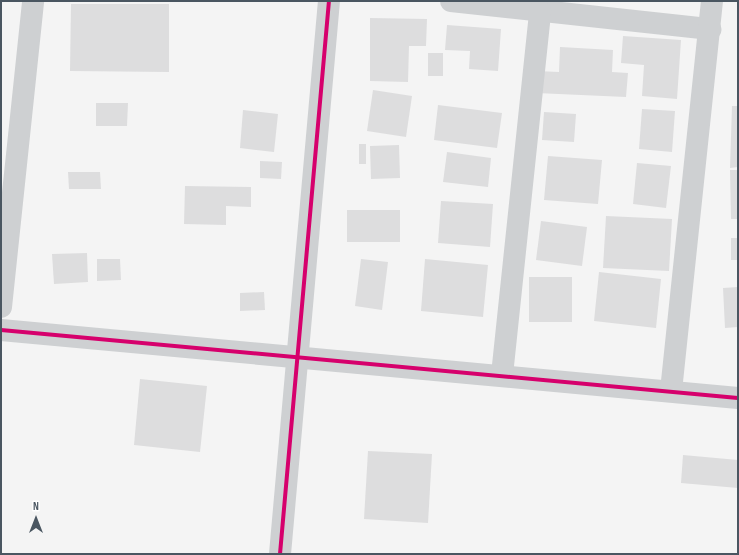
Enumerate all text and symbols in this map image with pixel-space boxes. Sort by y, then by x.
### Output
north arrow [16,499,56,539]
text: N [33,500,39,513]

